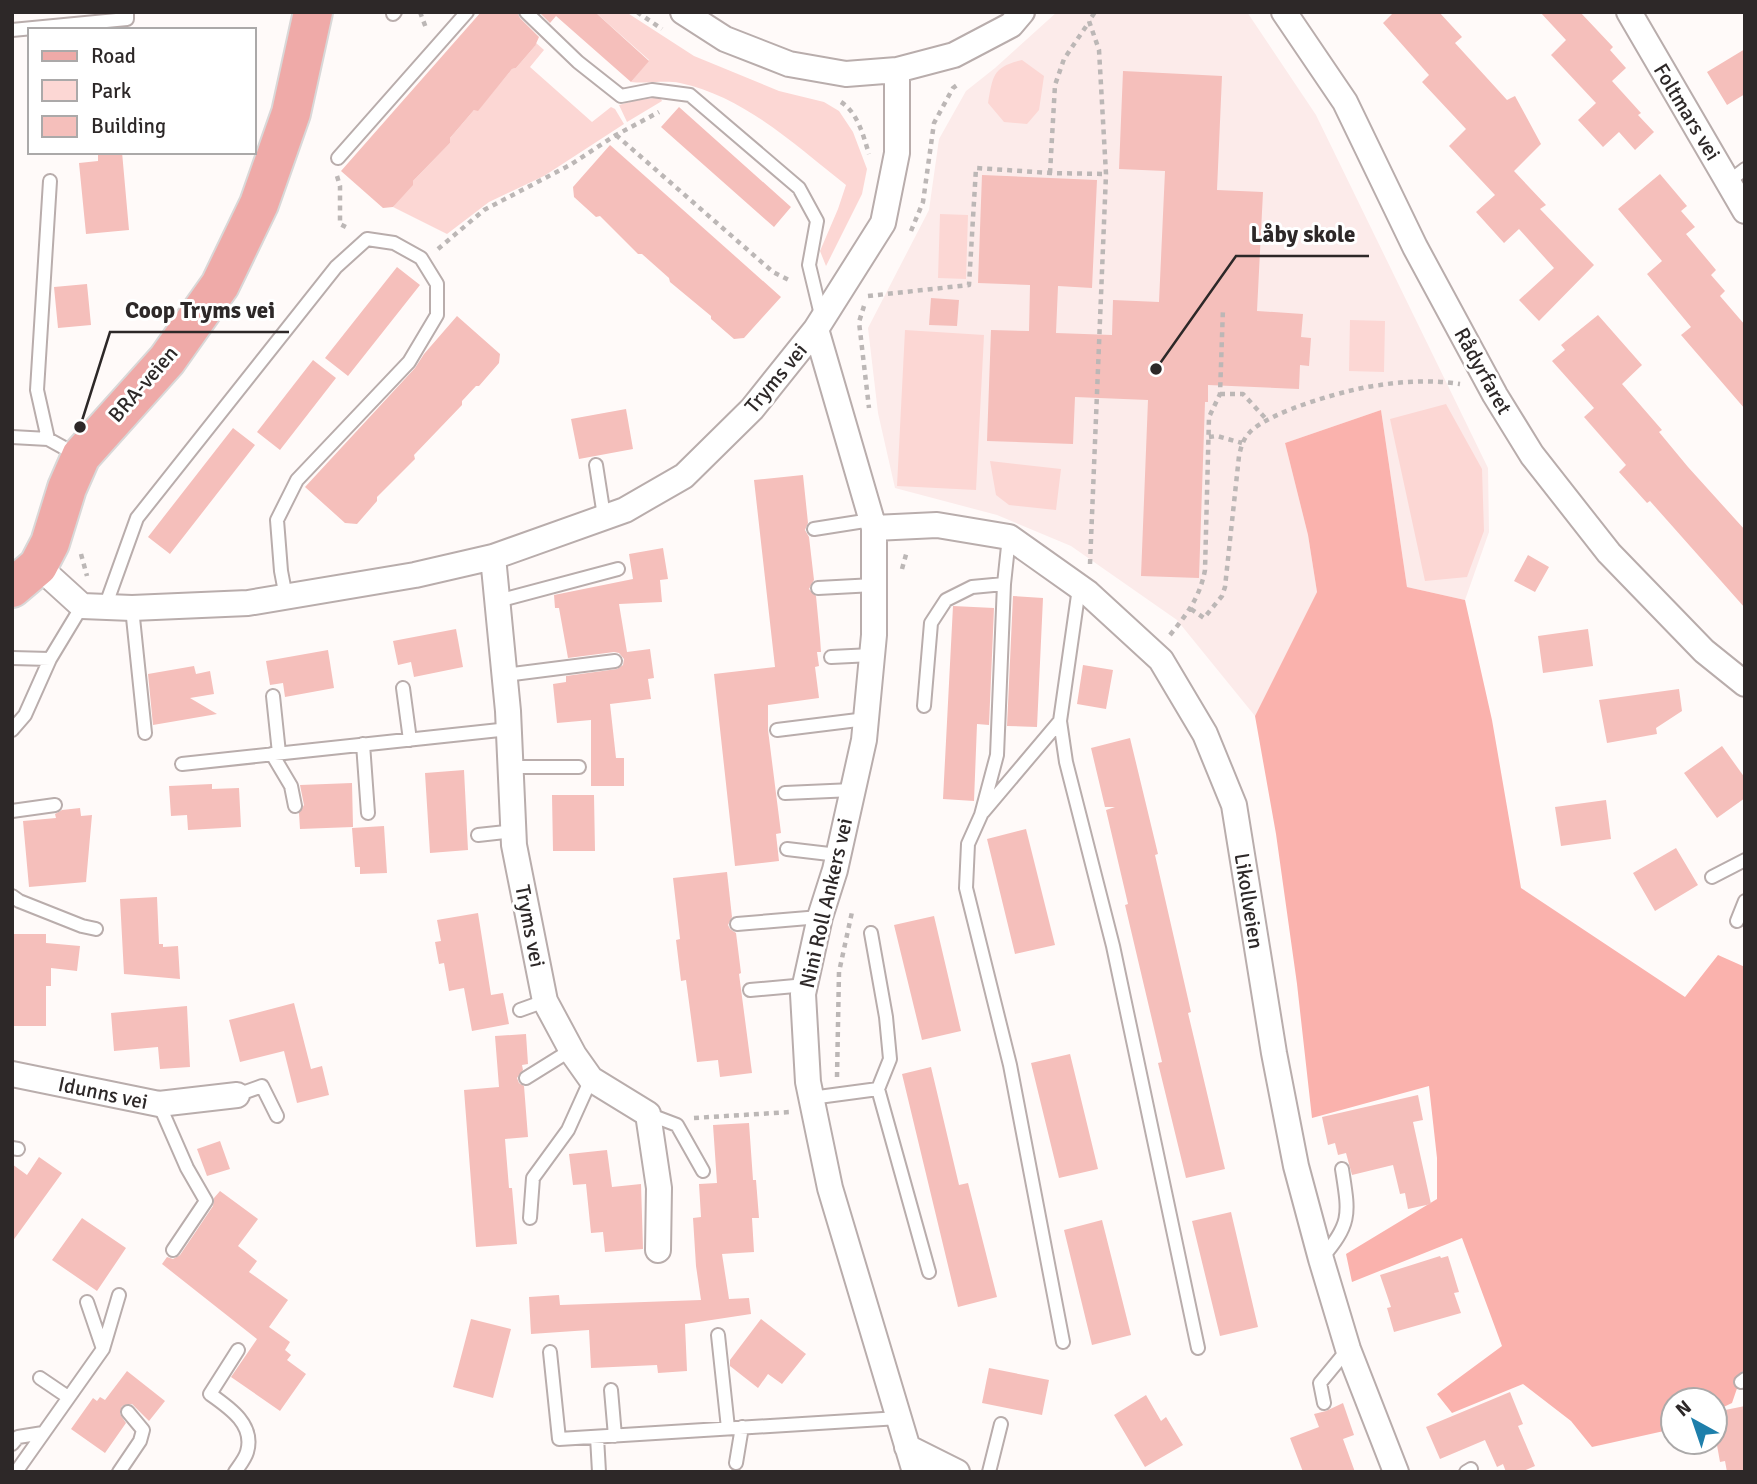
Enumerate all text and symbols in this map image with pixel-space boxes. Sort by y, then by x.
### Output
legend [28,28,256,154]
text: Road [91,43,136,69]
street label: Foltmars vei [1648,59,1726,165]
text: Park [91,78,132,104]
text: Building [91,113,166,139]
callout: Låby skole [1236,212,1369,256]
text: Låby skole [1251,220,1355,249]
callout: Coop Tryms vei [110,288,289,332]
text: Coop Tryms vei [125,296,275,325]
street label: Rådyrfaret [1449,323,1517,419]
street label: Tryms vei [739,338,813,418]
street label: BRA-veien [103,340,183,428]
street label: Nini Roll Ankers vei [794,815,858,991]
street label: Likollveien [1229,851,1269,951]
street label: Tryms vei [509,883,551,969]
street label: Idunns vei [56,1071,150,1115]
north arrow [1659,1386,1729,1456]
text: N [1671,1395,1696,1422]

